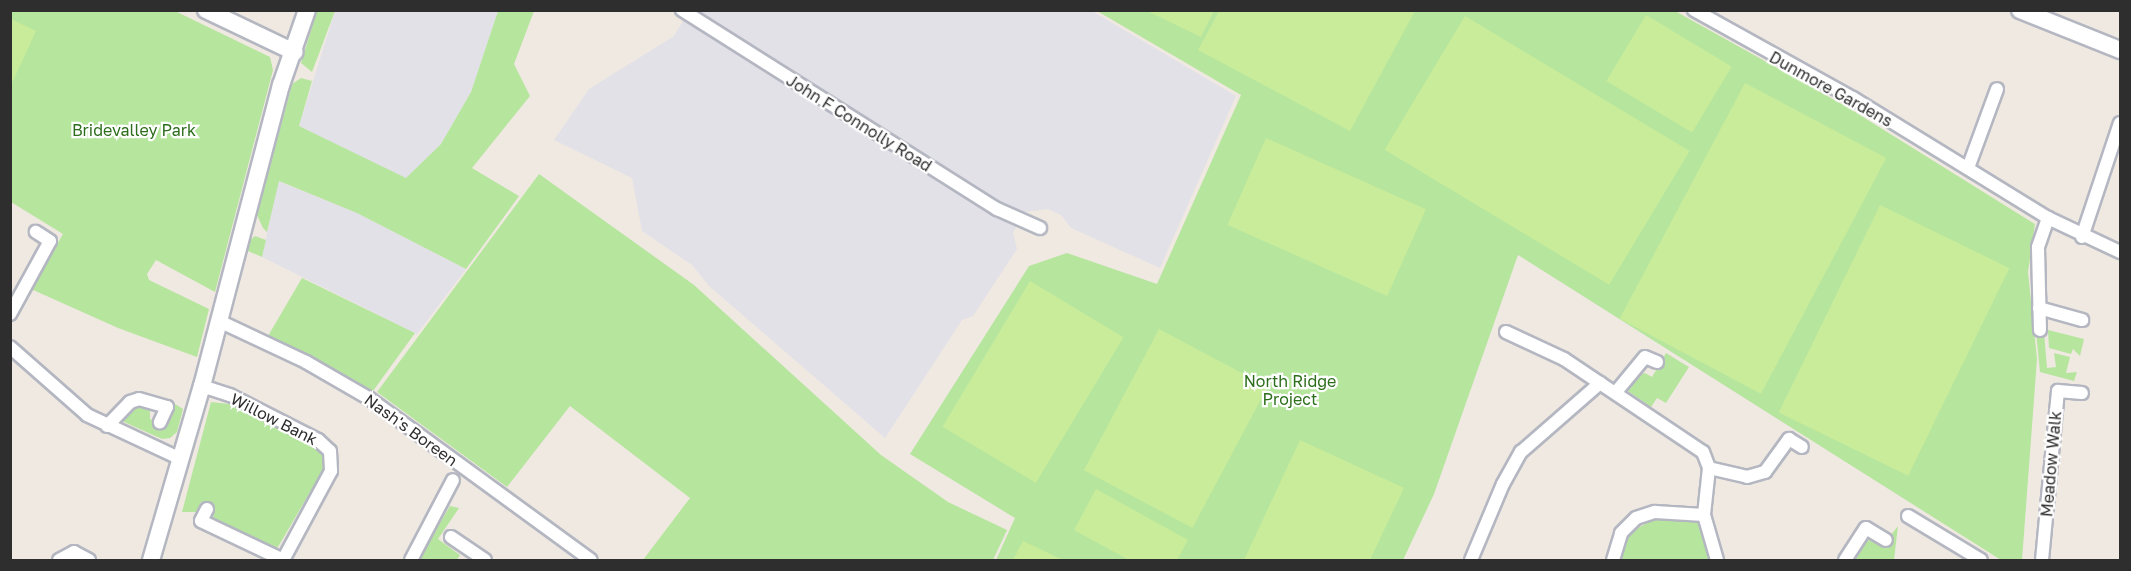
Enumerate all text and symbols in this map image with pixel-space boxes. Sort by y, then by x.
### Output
street label: Dunmore Gardens [1766,47,1896,131]
street label: John F Connolly Road [783,70,935,176]
park label: Bridevalley Park [72,120,196,140]
park label: North Ridge Project [1244,371,1336,409]
street label: Willow Bank [227,389,321,449]
street label: Nash's Boreen [361,390,461,470]
street label: Meadow Walk [2037,410,2065,518]

